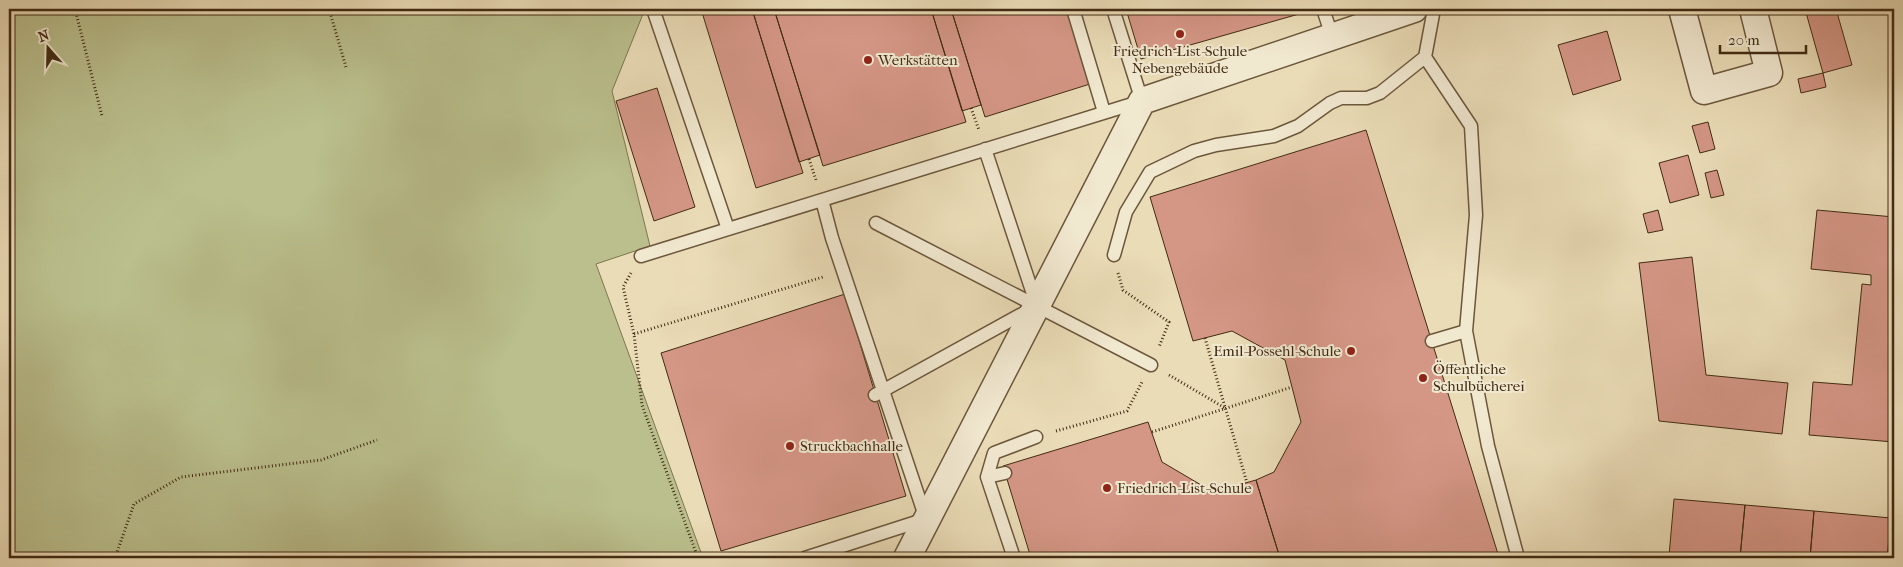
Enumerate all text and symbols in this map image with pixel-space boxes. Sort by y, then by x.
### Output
north arrow [22,22,72,72]
scale bar [1720,22,1807,54]
text: N [36,26,52,46]
marker: Friedrich-List-Schule Nebengebäude [1174,28,1186,40]
text: 20 m [1728,31,1760,49]
place label: Friedrich-List-Schule Nebengebäude [1113,42,1248,77]
place label: Werkstätten [877,51,958,69]
marker: Werkstätten [862,54,874,66]
place label: Emil-Possehl-Schule [1213,342,1342,360]
marker: Emil-Possehl-Schule [1345,345,1357,357]
place label: Öffentliche Schulbücherei [1433,360,1525,395]
marker: Öffentliche Schulbücherei [1417,372,1429,384]
place label: Struckbachhalle [800,437,904,455]
marker: Struckbachhalle [784,440,796,452]
place label: Friedrich-List-Schule [1117,479,1252,497]
marker: Friedrich-List-Schule [1101,482,1113,494]

